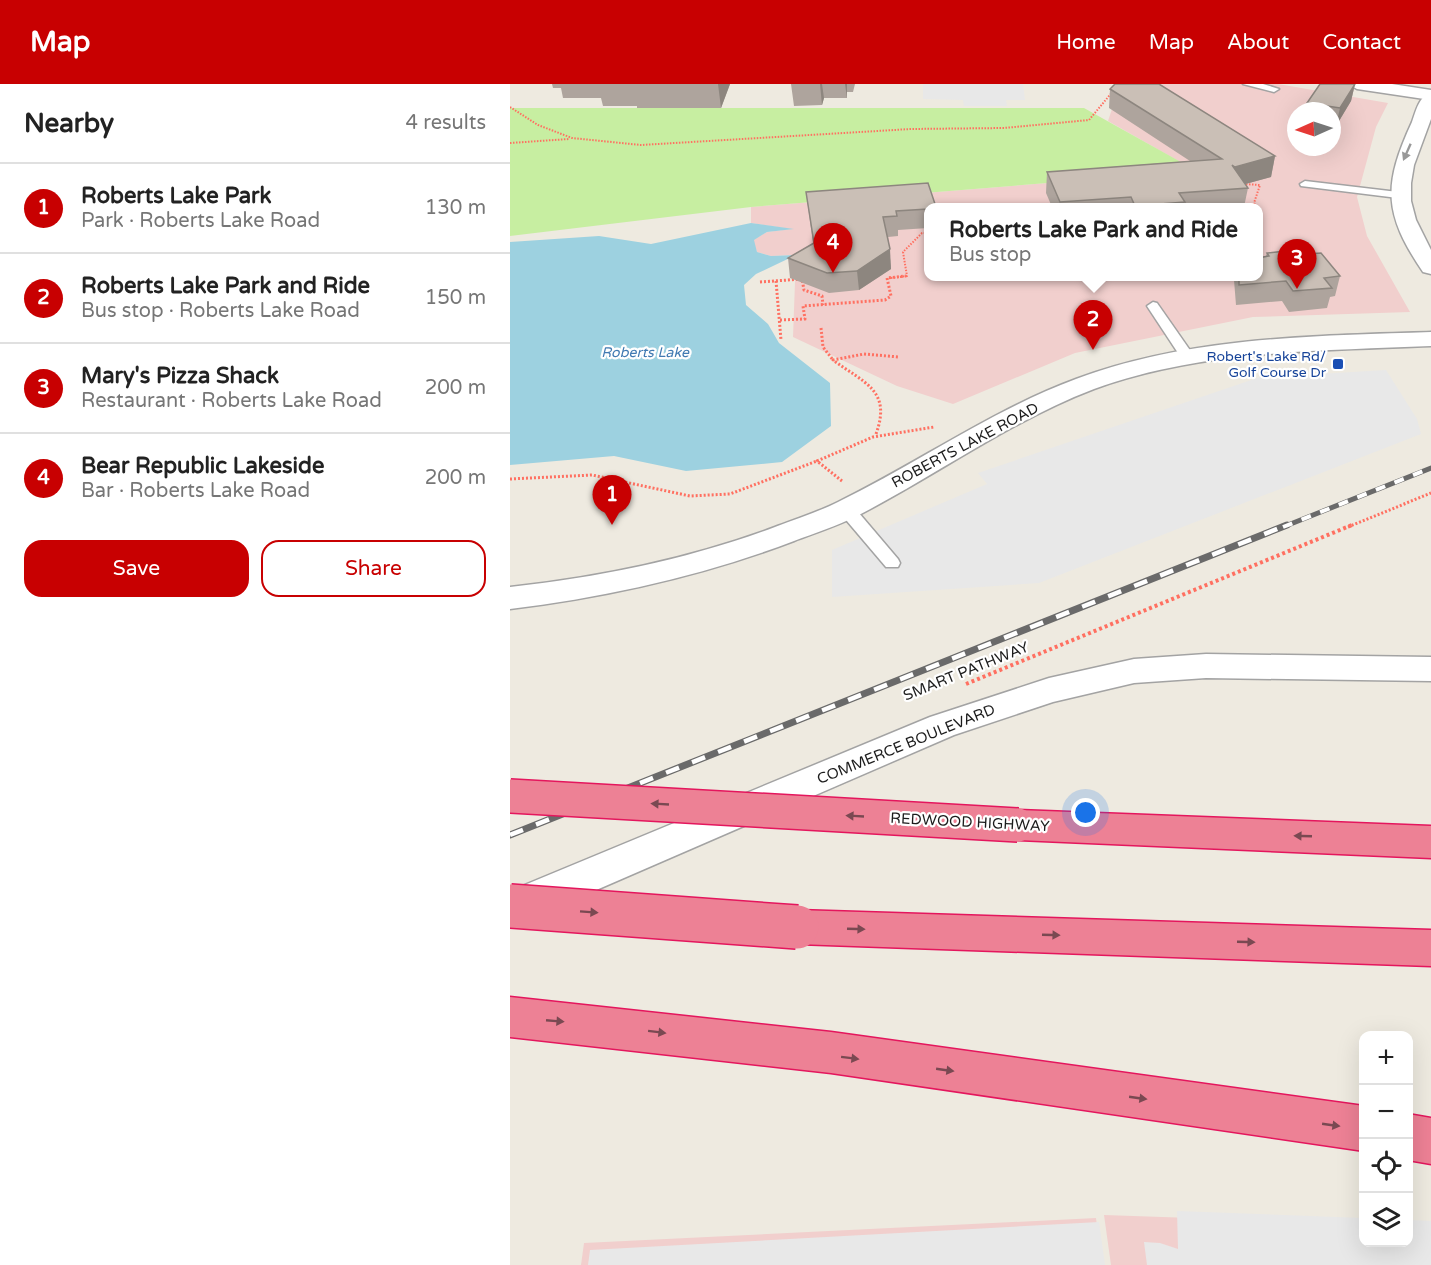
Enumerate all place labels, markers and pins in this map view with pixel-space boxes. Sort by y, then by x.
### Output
pin: 4 [814,224,852,273]
pin: 3 [1278,240,1316,289]
pin: 2 [1074,300,1112,350]
place label: Robert's Lake Rd/ Golf Course Dr [1207,348,1327,381]
marker: Robert's Lake Rd/ Golf Course Dr [1331,357,1345,371]
pin: 1 [592,476,632,525]

